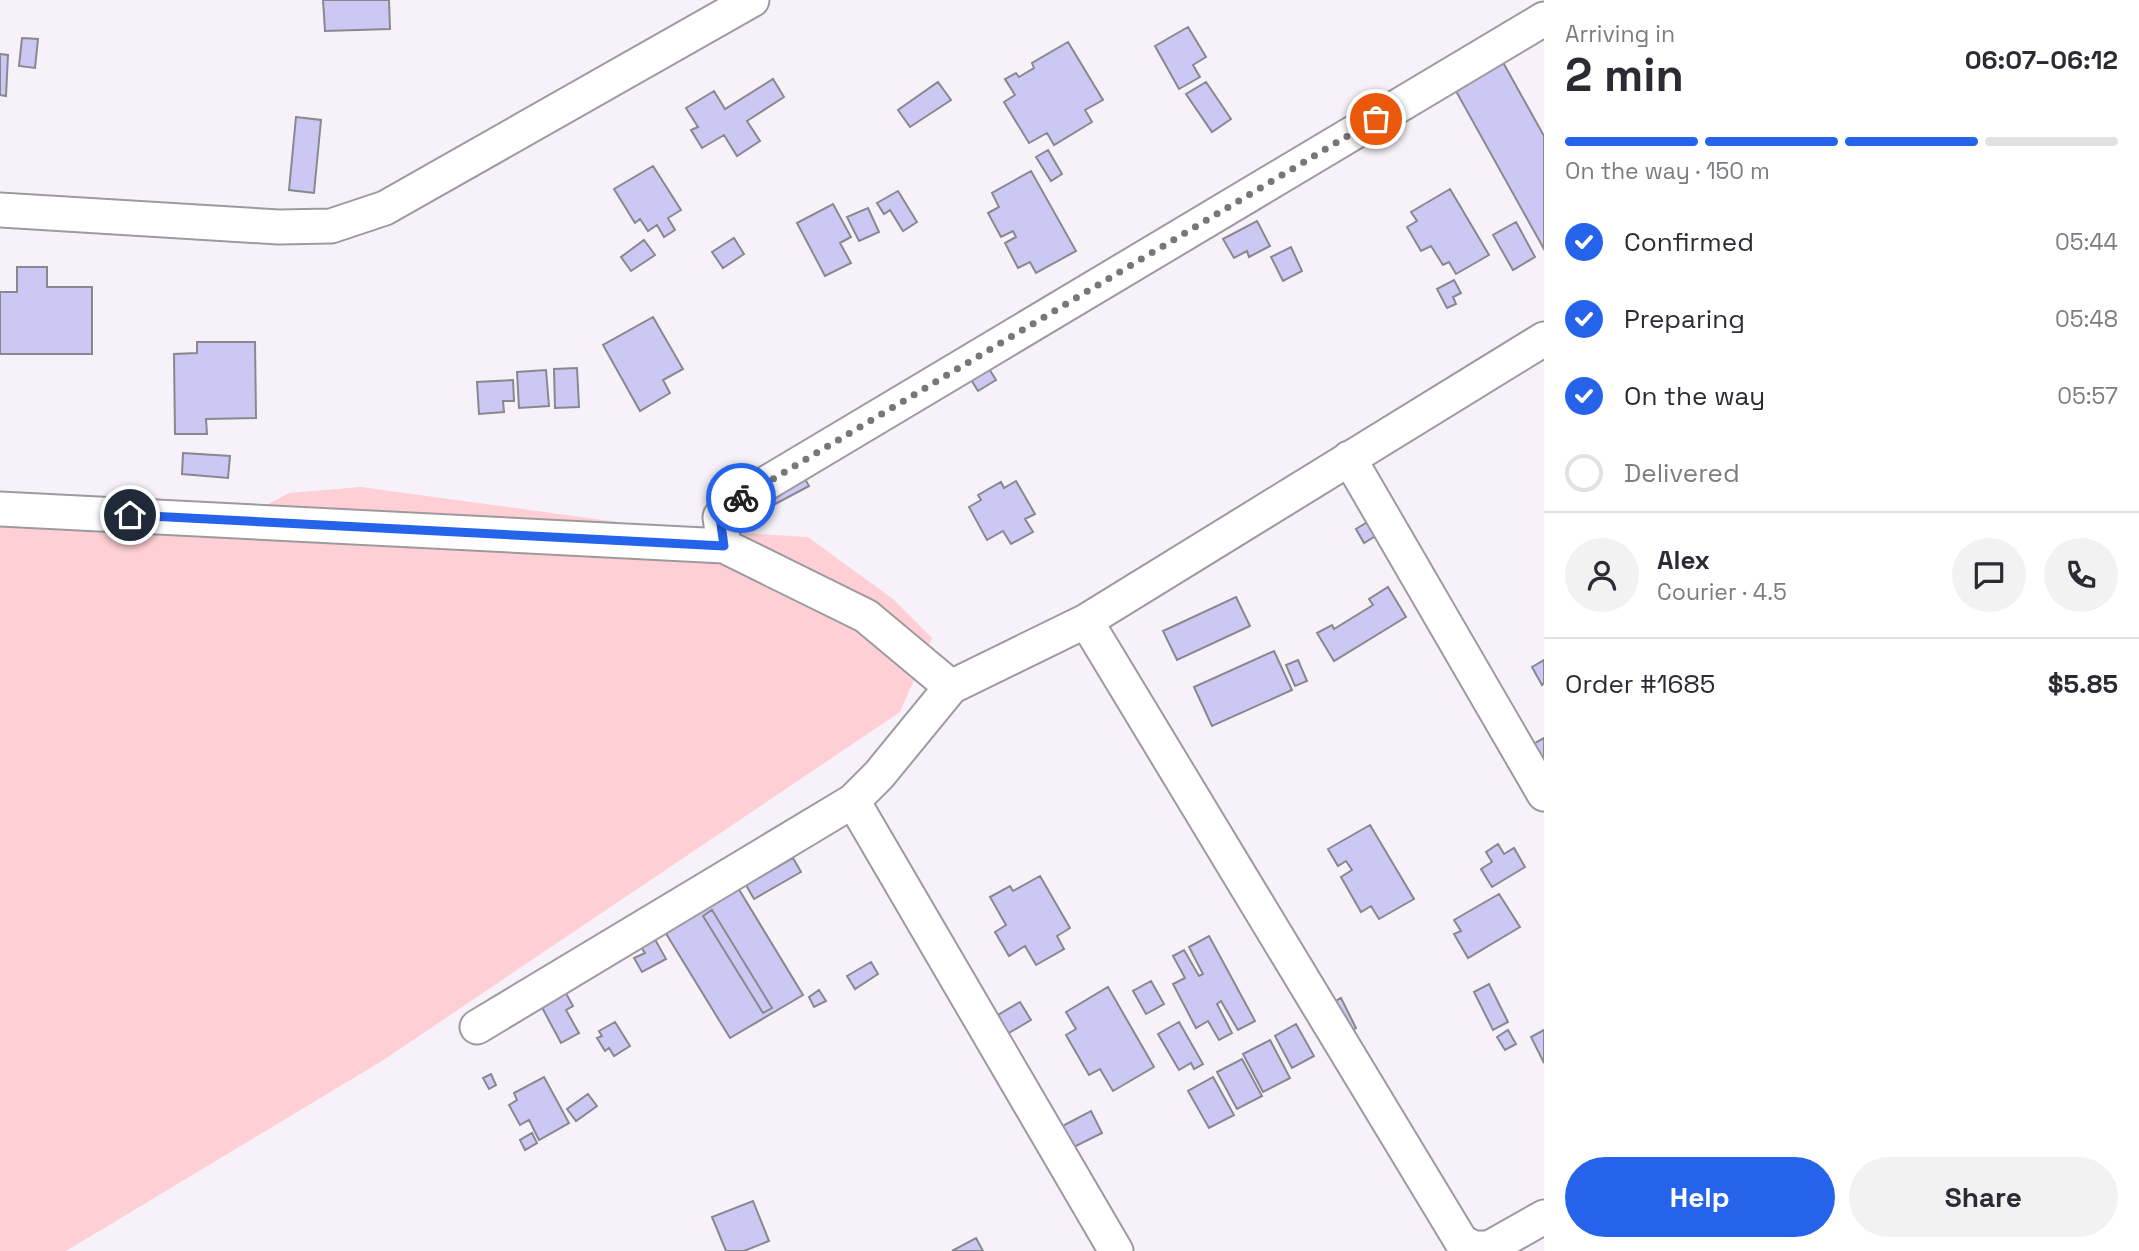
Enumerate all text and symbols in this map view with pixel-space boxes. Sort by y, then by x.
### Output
text: Arriving in [1565,19,1675,49]
text: 06:07–06:12 [1965,43,2118,77]
text: 2 min [1565,46,1684,104]
pin [1346,89,1406,149]
icon: bag [1357,100,1395,138]
text: On the way · 150 m [1565,156,1770,186]
icon: check [1565,223,1603,261]
text: Confirmed [1624,225,1754,259]
text: 05:44 [2055,227,2118,257]
icon: check [1565,300,1603,338]
text: Preparing [1624,302,1745,336]
text: 05:48 [2055,304,2118,334]
icon: check [1565,377,1603,415]
text: On the way [1624,379,1765,413]
text: 05:57 [2057,381,2118,411]
text: Delivered [1624,456,1740,490]
courier [706,463,776,533]
icon: bike [722,479,760,517]
pin [100,485,160,545]
icon: home [111,496,149,534]
button: person [1565,538,1639,612]
button: chat [1952,538,2026,612]
button: phone [2044,538,2118,612]
text: Alex [1657,543,1710,577]
text: Courier · 4.5 [1657,577,1787,607]
text: Order #1685 [1565,667,1715,701]
text: $5.85 [2048,667,2118,701]
button: Help [1565,1157,1835,1237]
button: Share [1849,1157,2118,1237]

